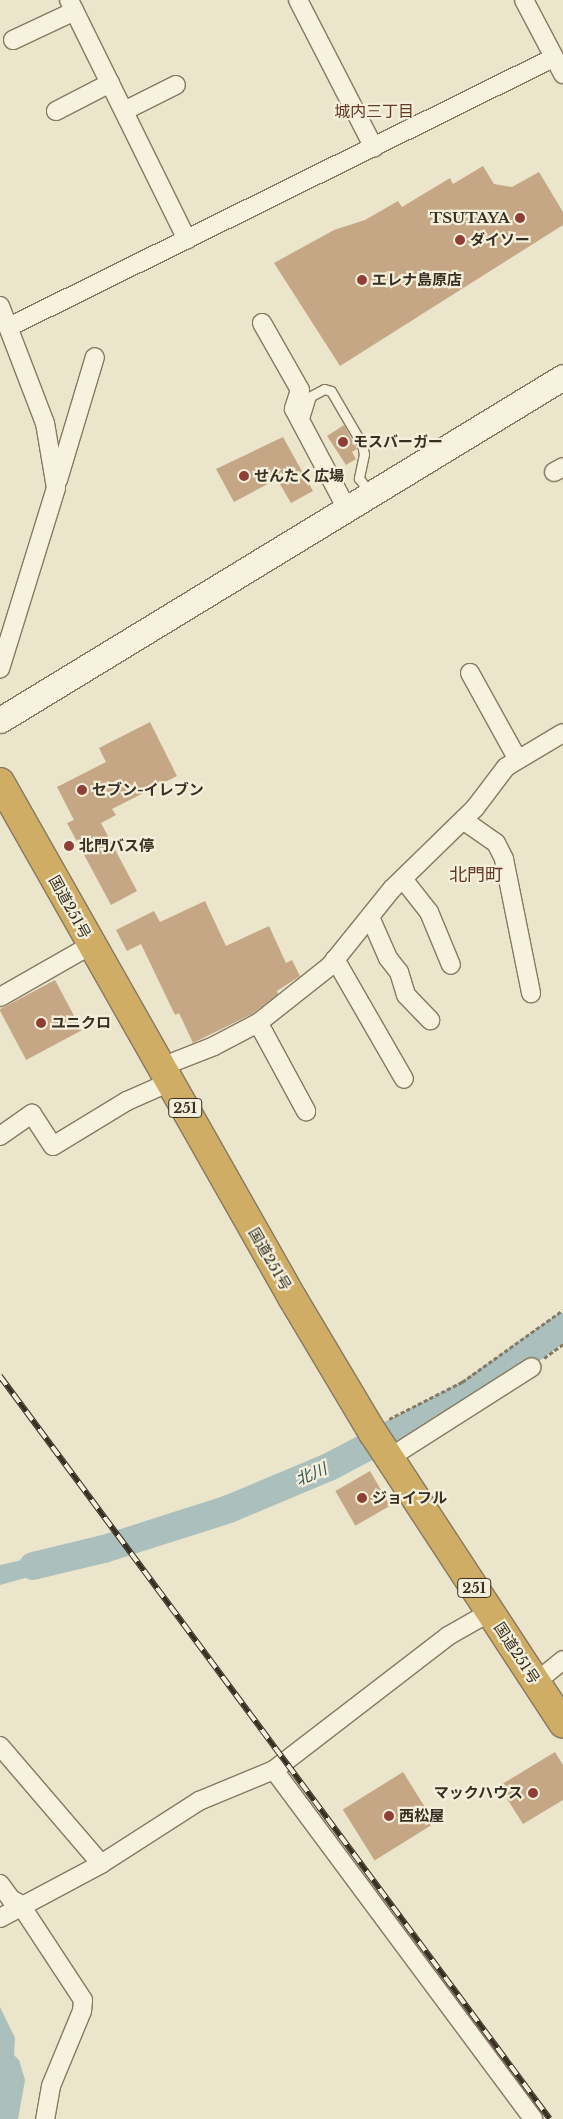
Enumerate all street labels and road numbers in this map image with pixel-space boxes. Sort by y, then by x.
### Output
street label: 国道251号 [45,872,95,942]
road number: 251 [168,1096,202,1120]
street label: 国道251号 [245,1224,295,1294]
road number: 251 [456,1576,492,1600]
street label: 国道251号 [491,1619,543,1687]

